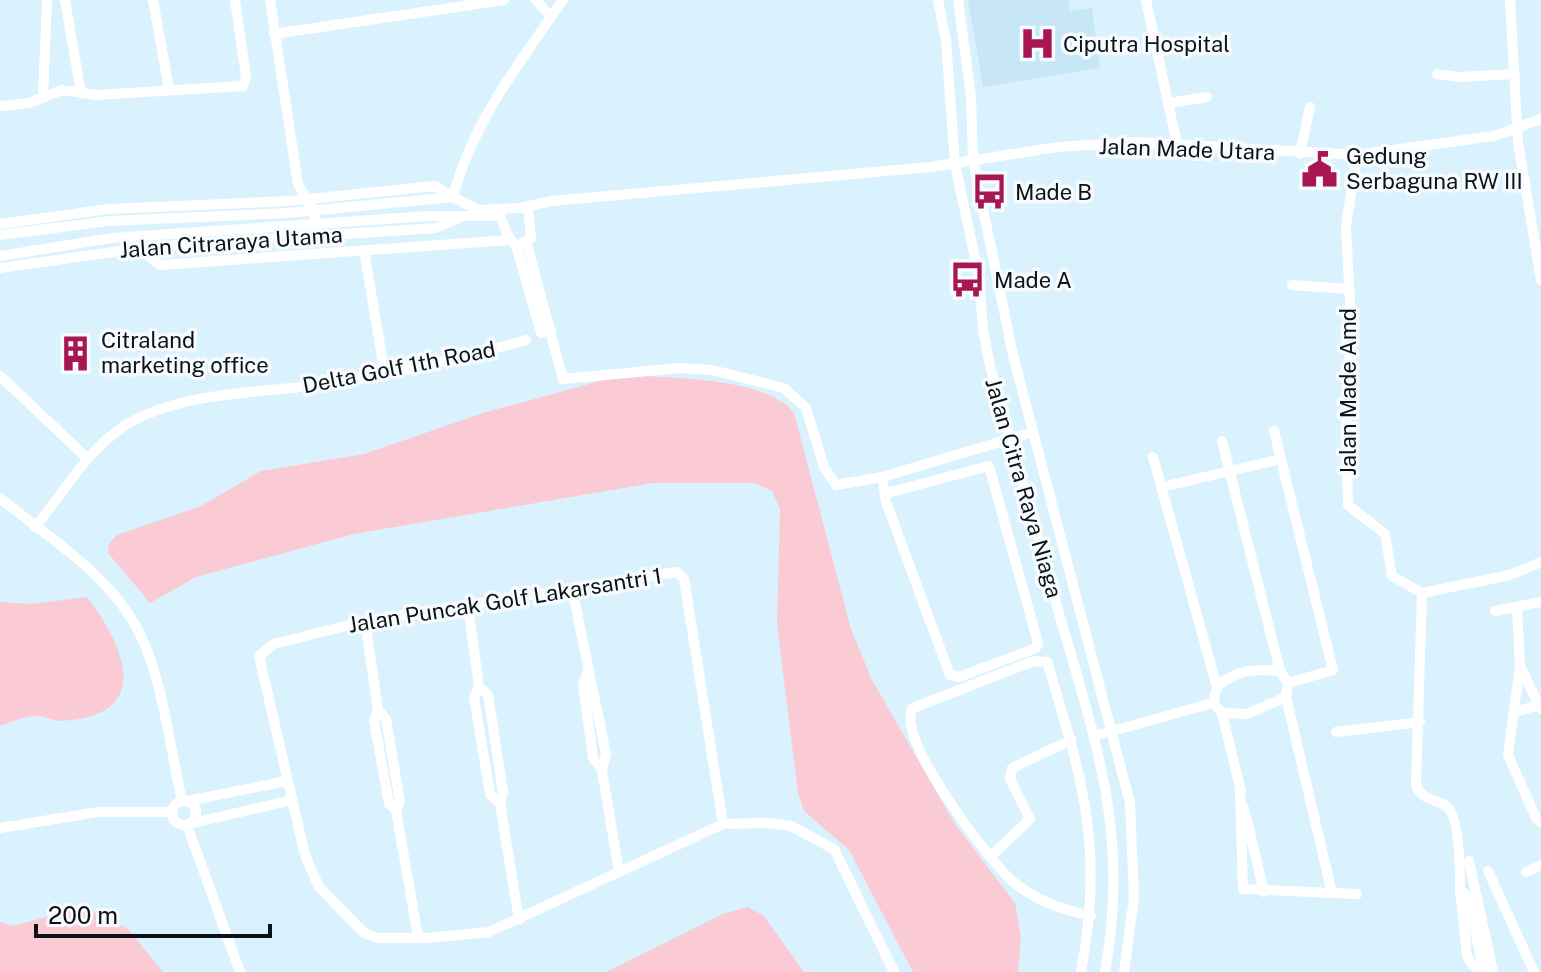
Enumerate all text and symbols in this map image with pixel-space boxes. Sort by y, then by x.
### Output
hospital icon: Ciputra Hospital [1018,25,1056,63]
place label: Ciputra Hospital [1063,31,1230,57]
street label: Jalan Made Utara [1098,133,1276,165]
place label: Gedung Serbaguna RW III [1346,143,1523,194]
public building icon: Gedung Serbaguna RW III [1301,150,1339,188]
bus stop icon: Made B [970,173,1008,211]
place label: Made B [1015,179,1092,205]
street label: Jalan Citraraya Utama [119,221,343,263]
bus stop icon: Made A [949,261,987,299]
place label: Made A [994,267,1072,293]
street label: Jalan Made Amd [1335,308,1361,476]
place label: Citraland marketing office [101,327,269,378]
building icon: Citraland marketing office [56,334,94,372]
street label: Delta Golf 1th Road [300,336,498,398]
street label: Jalan Citra Raya Niaga [980,375,1068,601]
street label: Jalan Puncak Golf Lakarsantri 1 [346,562,664,638]
scale bar [36,888,270,938]
text: 200 m [48,901,118,929]

